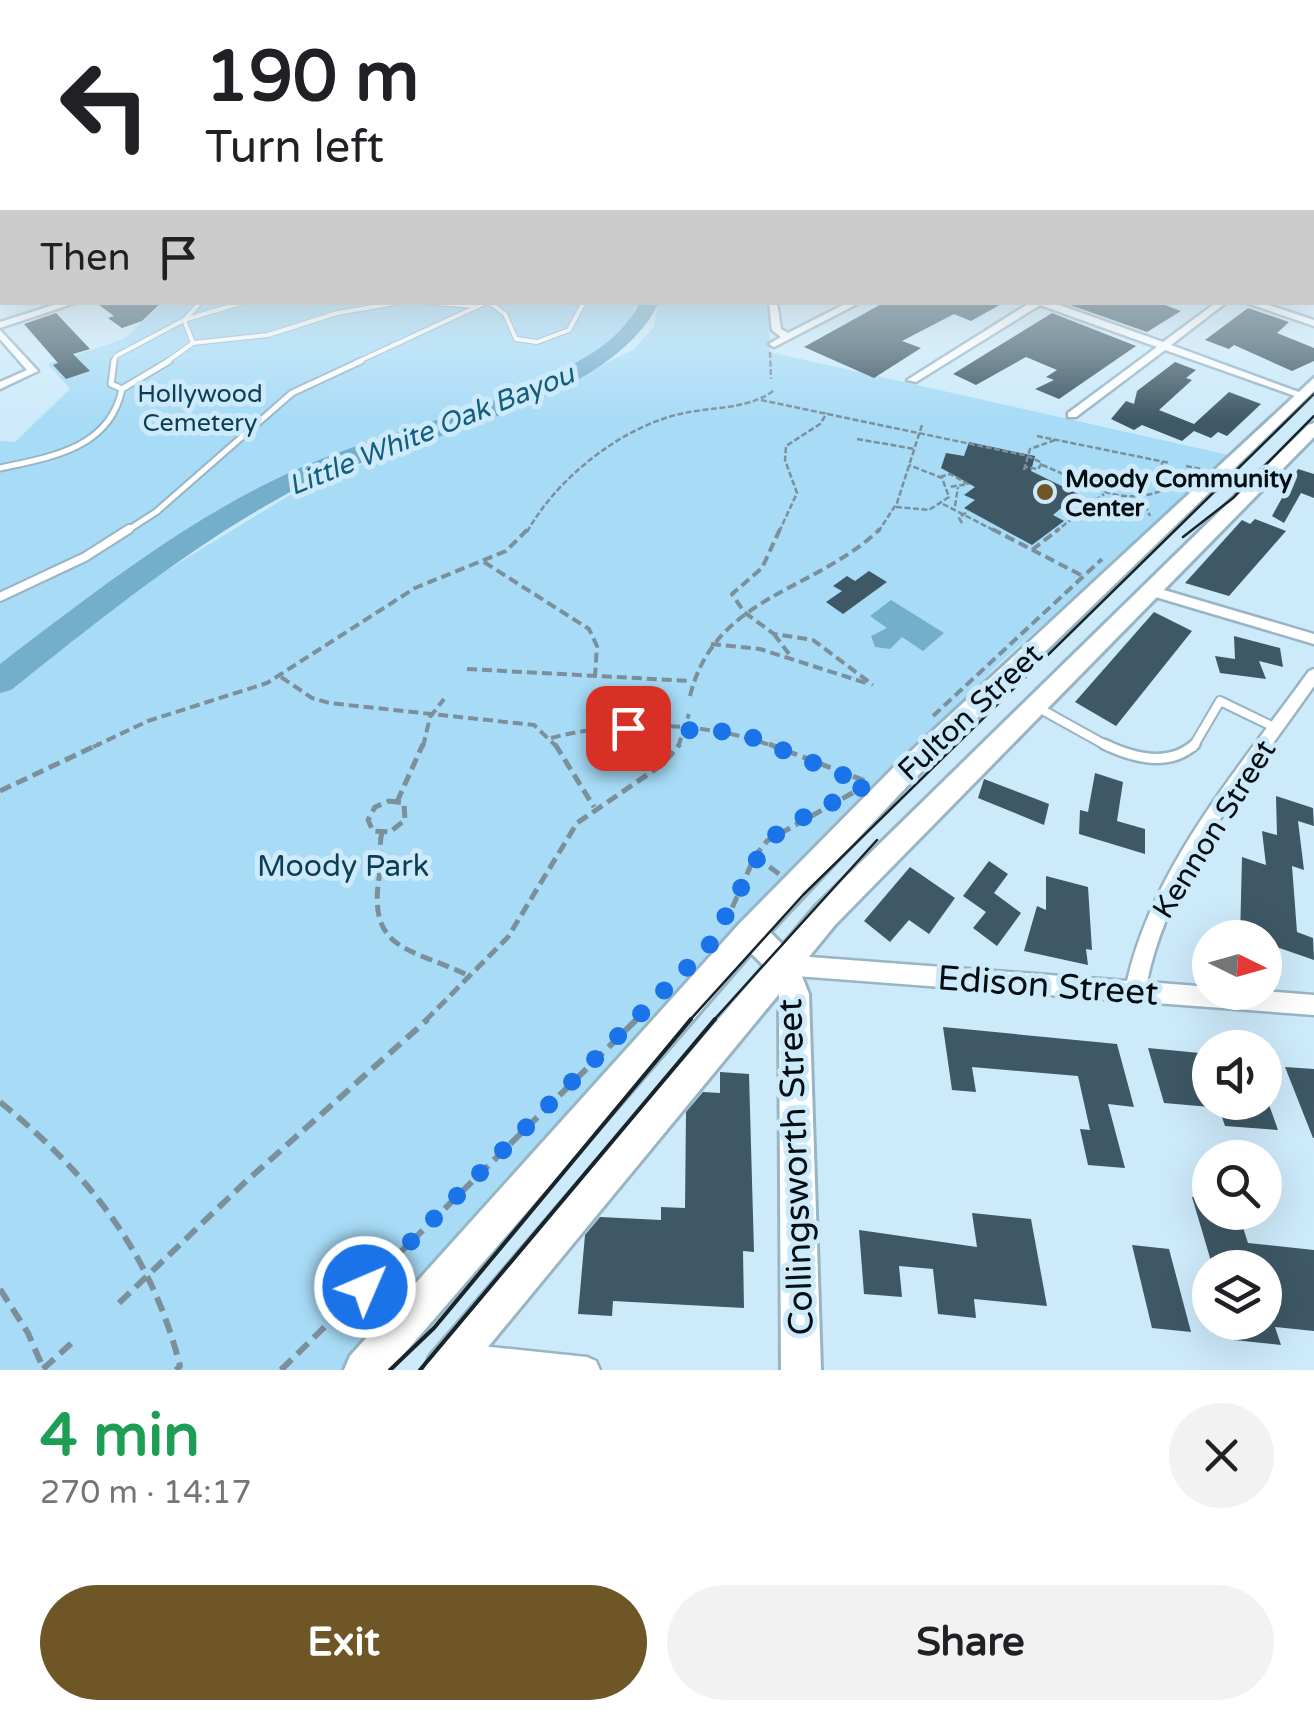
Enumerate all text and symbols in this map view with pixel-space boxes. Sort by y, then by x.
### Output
text: 190 m [205,36,419,120]
icon: left [40,40,170,170]
text: Turn left [205,121,384,175]
icon: arrive [151,230,206,285]
text: Then [40,235,131,281]
water label: Little White Oak Bayou [284,356,581,503]
park label: Hollywood Cemetery [137,379,263,438]
place label: Moody Community Center [1065,464,1293,523]
marker: Moody Community Center [1034,481,1056,503]
street label: Fulton Street [890,636,1050,789]
pin [586,686,671,771]
icon: arrive [601,701,656,756]
street label: Kennon Street [1145,733,1284,925]
park label: Moody Park [257,848,429,885]
north arrow [1192,920,1282,1010]
map controls [1192,920,1282,1340]
street label: Edison Street [936,957,1160,1015]
street label: Collingsworth Street [769,998,823,1336]
button: sound [1192,1030,1282,1120]
button: search [1192,1140,1282,1230]
position arrow [313,1235,417,1339]
button: layers [1192,1250,1282,1340]
text: 4 min [40,1400,200,1472]
button: close [1169,1403,1274,1508]
text: 270 m · 14:17 [40,1474,252,1512]
button: Exit [40,1585,647,1700]
button: Share [667,1585,1274,1700]

